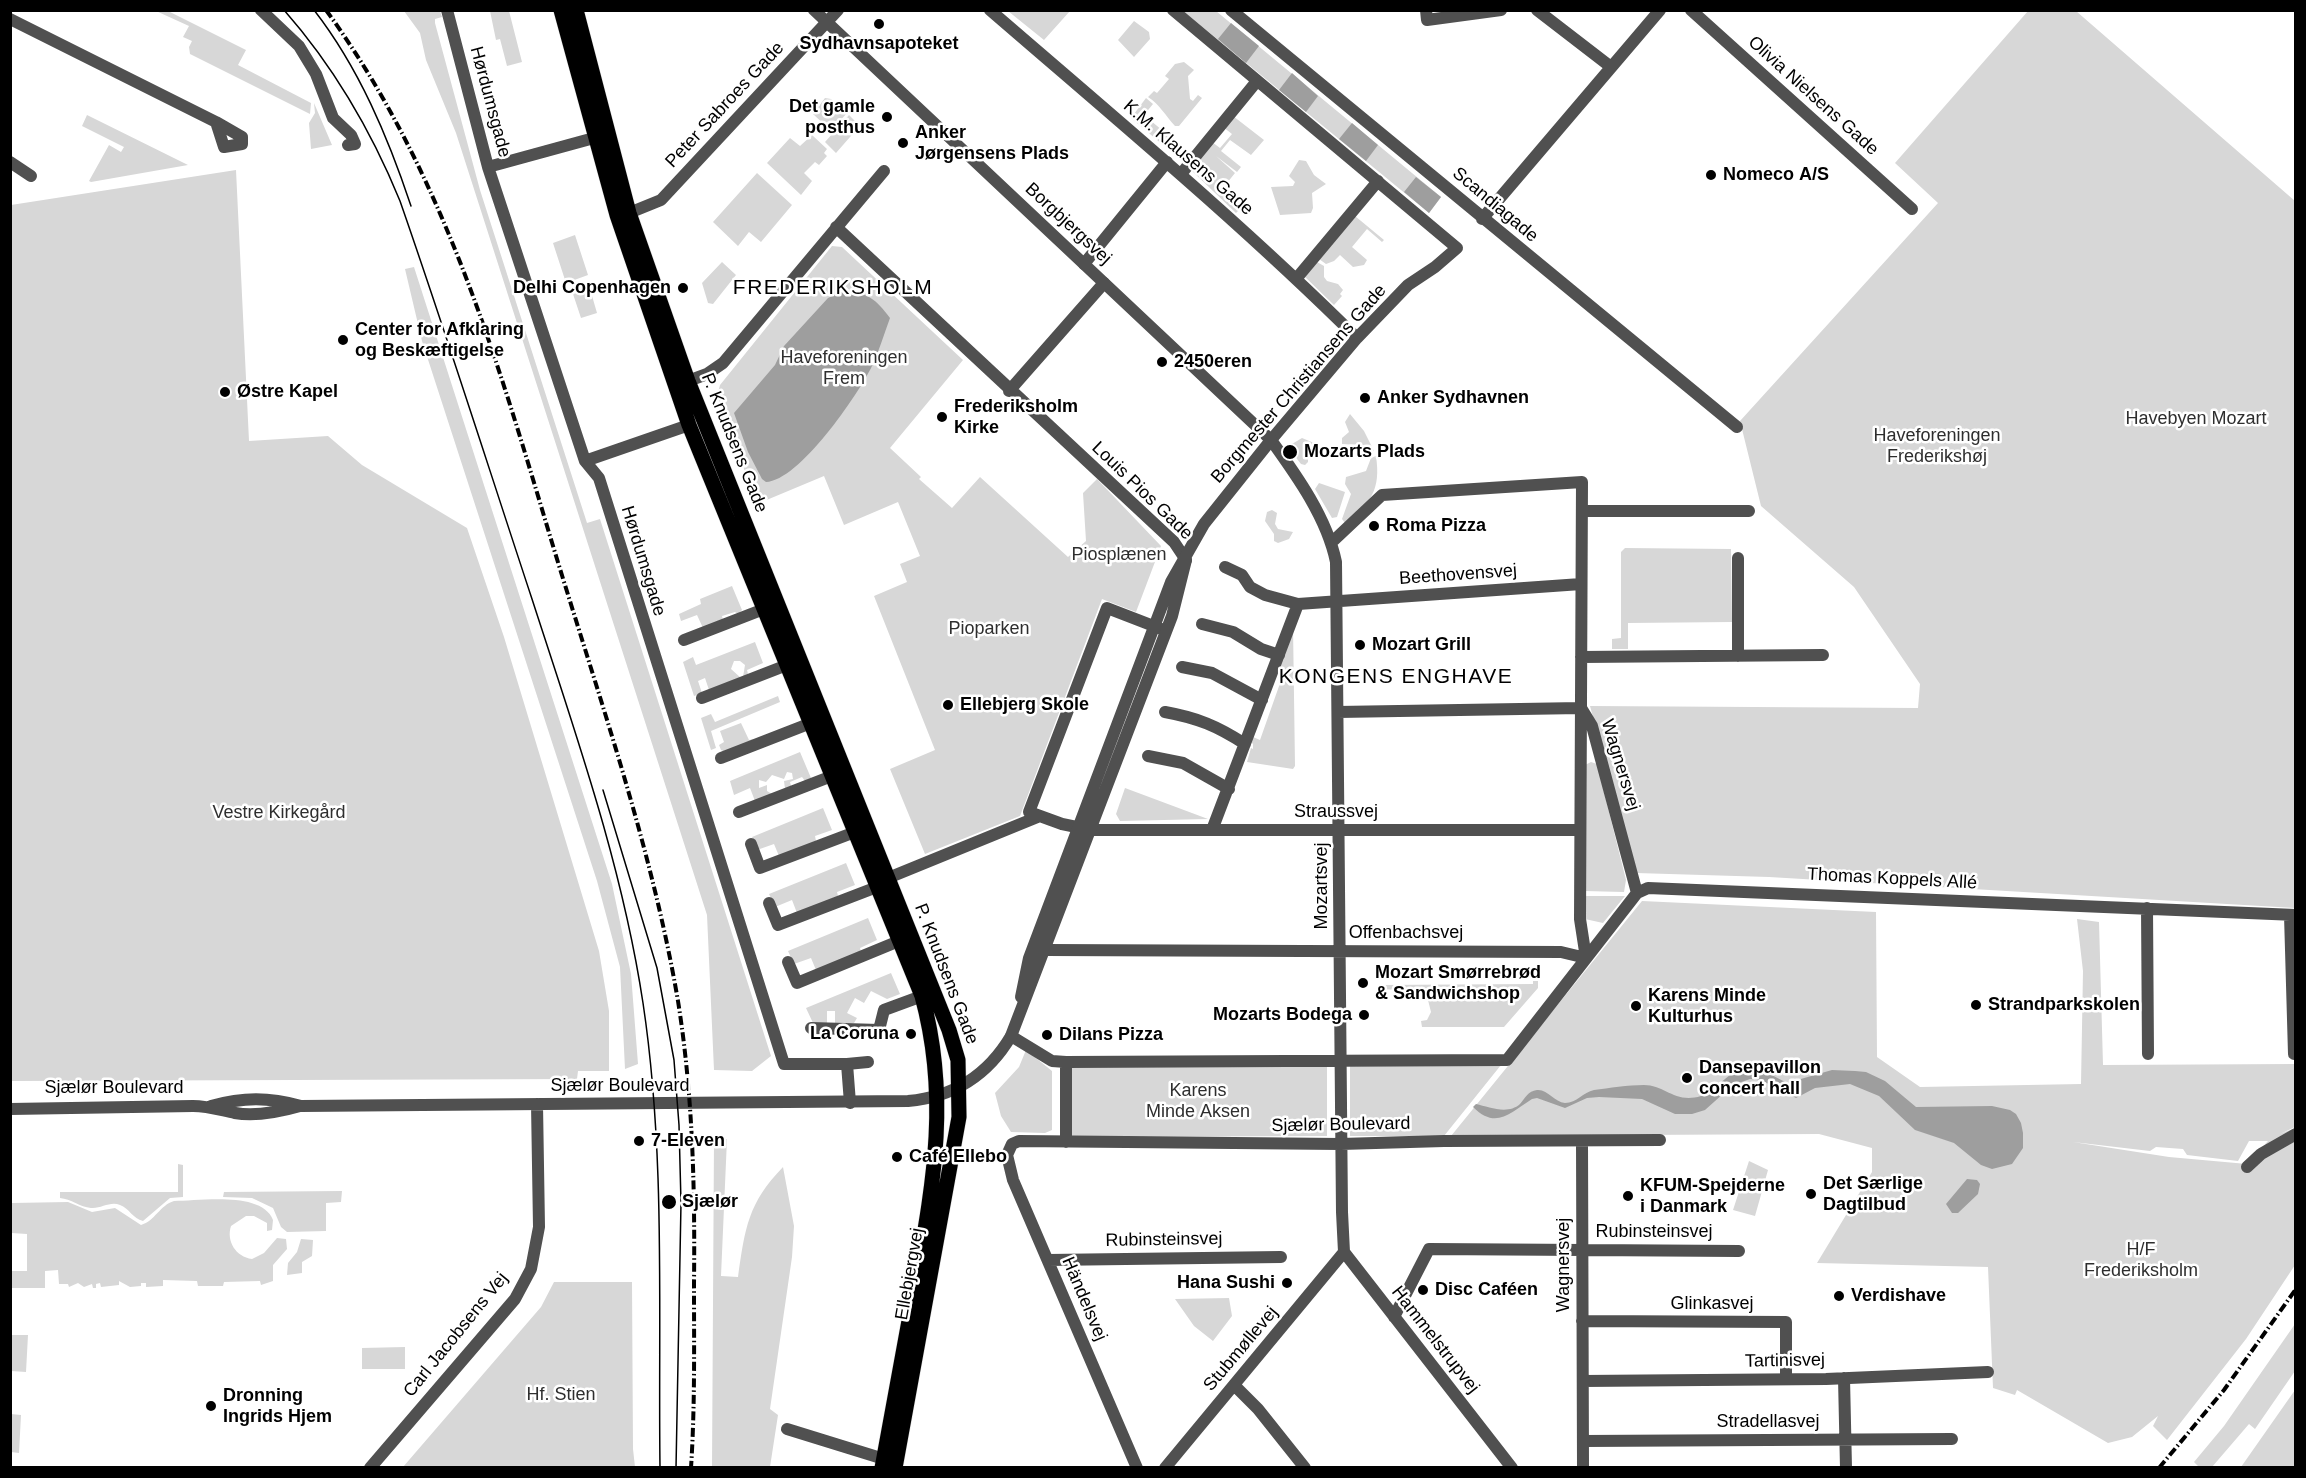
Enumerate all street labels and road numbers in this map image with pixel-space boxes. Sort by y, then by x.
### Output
street label: Olivia Nielsens Gade [1743,32,1883,160]
street label: Peter Sabroes Gade [661,38,789,172]
street label: Hørdumsgade [465,44,515,160]
street label: K.M. Klausens Gade [1119,96,1257,220]
street label: Scandiagade [1448,163,1542,247]
street label: Borgbjergsvej [1020,179,1116,269]
street label: Borgmester Christiansens Gade [1207,280,1391,488]
street label: P. Knudsens Gade [696,370,772,516]
street label: Louis Pios Gade [1087,437,1197,545]
street label: Hørdumsgade [616,503,670,619]
street label: Beethovensvej [1398,560,1518,590]
street label: Wagnersvej [1596,717,1644,813]
street label: Straussvej [1294,801,1378,823]
street label: Mozartsvej [1311,842,1333,930]
street label: Thomas Koppels Allé [1807,864,1977,894]
street label: P. Knudsens Gade [909,901,983,1047]
street label: Offenbachsvej [1349,922,1463,944]
street label: Sjælør Boulevard [550,1075,690,1097]
street label: Sjælør Boulevard [44,1077,184,1099]
street label: Sjælør Boulevard [1271,1113,1411,1137]
street label: Wagnersvej [1553,1218,1575,1312]
street label: Rubinsteinsvej [1595,1221,1713,1243]
street label: Ellebjergvej [891,1226,929,1322]
street label: Rubinsteinsvej [1105,1228,1223,1252]
street label: Händelsvej [1057,1254,1111,1344]
street label: Carl Jacobsens Vej [399,1268,513,1402]
street label: Hammelstrupvej [1386,1282,1484,1398]
street label: Glinkasvej [1670,1293,1754,1315]
street label: Stubmøllevej [1199,1302,1283,1396]
street label: Tartinisvej [1745,1350,1825,1372]
street label: Stradellasvej [1716,1411,1820,1433]

